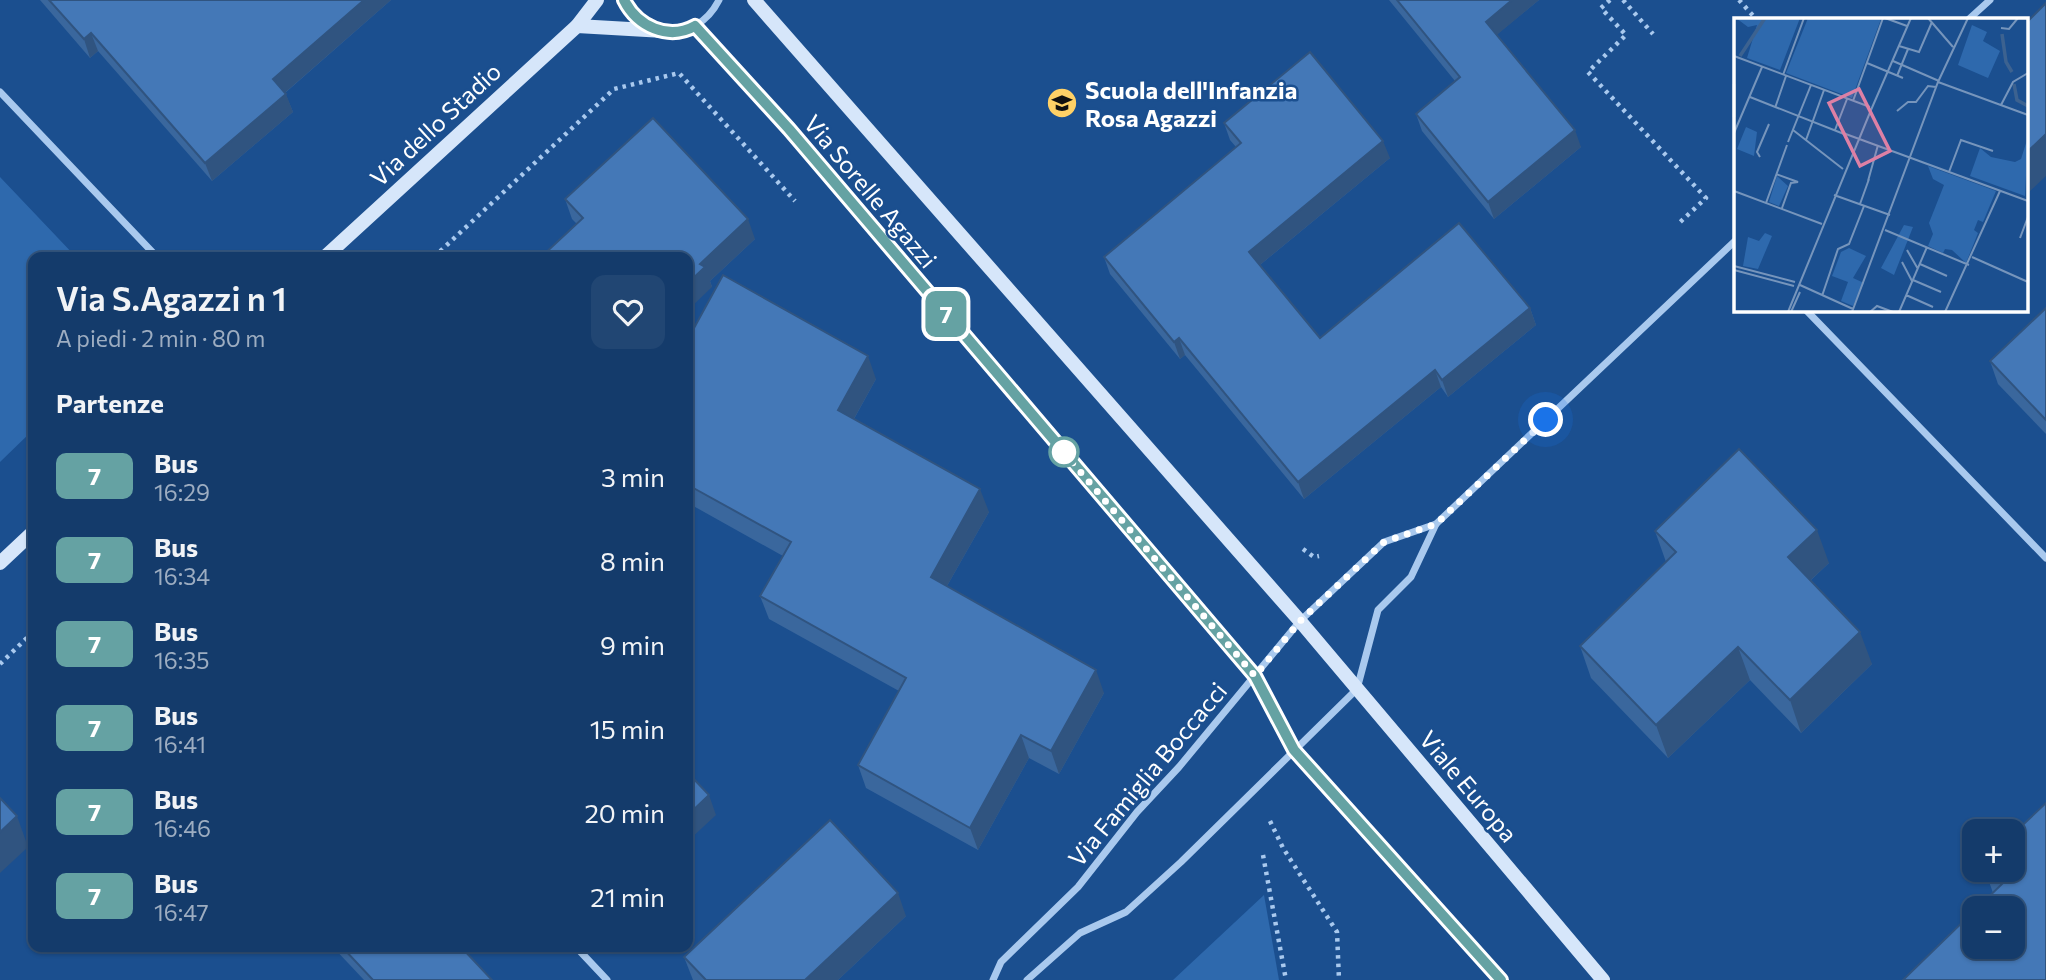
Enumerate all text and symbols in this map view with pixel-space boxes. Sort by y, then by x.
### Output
inset map [1734,18,2028,312]
street label: Via dello Stadio [364,56,506,192]
place label: Scuola dell'Infanzia Rosa Agazzi [1085,75,1297,132]
school or university icon: Scuola dell'Infanzia Rosa Agazzi [1045,86,1079,120]
street label: Via Sorelle Agazzi [799,109,943,273]
button: heart [591,275,665,349]
text: Via S.Agazzi n 1 [56,277,287,318]
line badge: 7 [923,291,969,337]
text: 7 [939,299,953,328]
text: A piedi · 2 min · 80 m [56,324,265,352]
text: Partenze [56,387,164,418]
your location [1528,402,1563,437]
unlabelled marker [1049,437,1079,467]
text: Bus [154,447,198,478]
text: 7 [88,461,101,490]
text: 3 min [601,461,665,492]
text: 16:29 [154,478,210,506]
text: Bus [154,531,198,562]
text: 7 [88,545,101,574]
text: 8 min [600,545,665,576]
text: 16:34 [154,562,210,590]
text: Bus [154,615,198,646]
text: 7 [88,629,101,658]
text: 9 min [600,629,665,660]
text: 16:35 [154,646,210,674]
street label: Via Famiglia Boccacci [1062,676,1232,872]
text: Bus [154,699,198,730]
text: 7 [88,713,101,742]
text: 15 min [590,713,665,744]
street label: Viale Europa [1414,724,1524,848]
text: 16:41 [154,730,206,758]
text: Bus [154,783,198,814]
text: 7 [88,797,101,826]
text: 20 min [584,797,665,828]
text: 16:46 [154,814,211,842]
map controls [1962,819,2025,959]
button: + [1962,819,2025,882]
text: Bus [154,867,198,898]
text: 7 [88,881,101,910]
text: 21 min [590,881,665,912]
button: − [1962,896,2025,959]
text: 16:47 [154,898,209,926]

